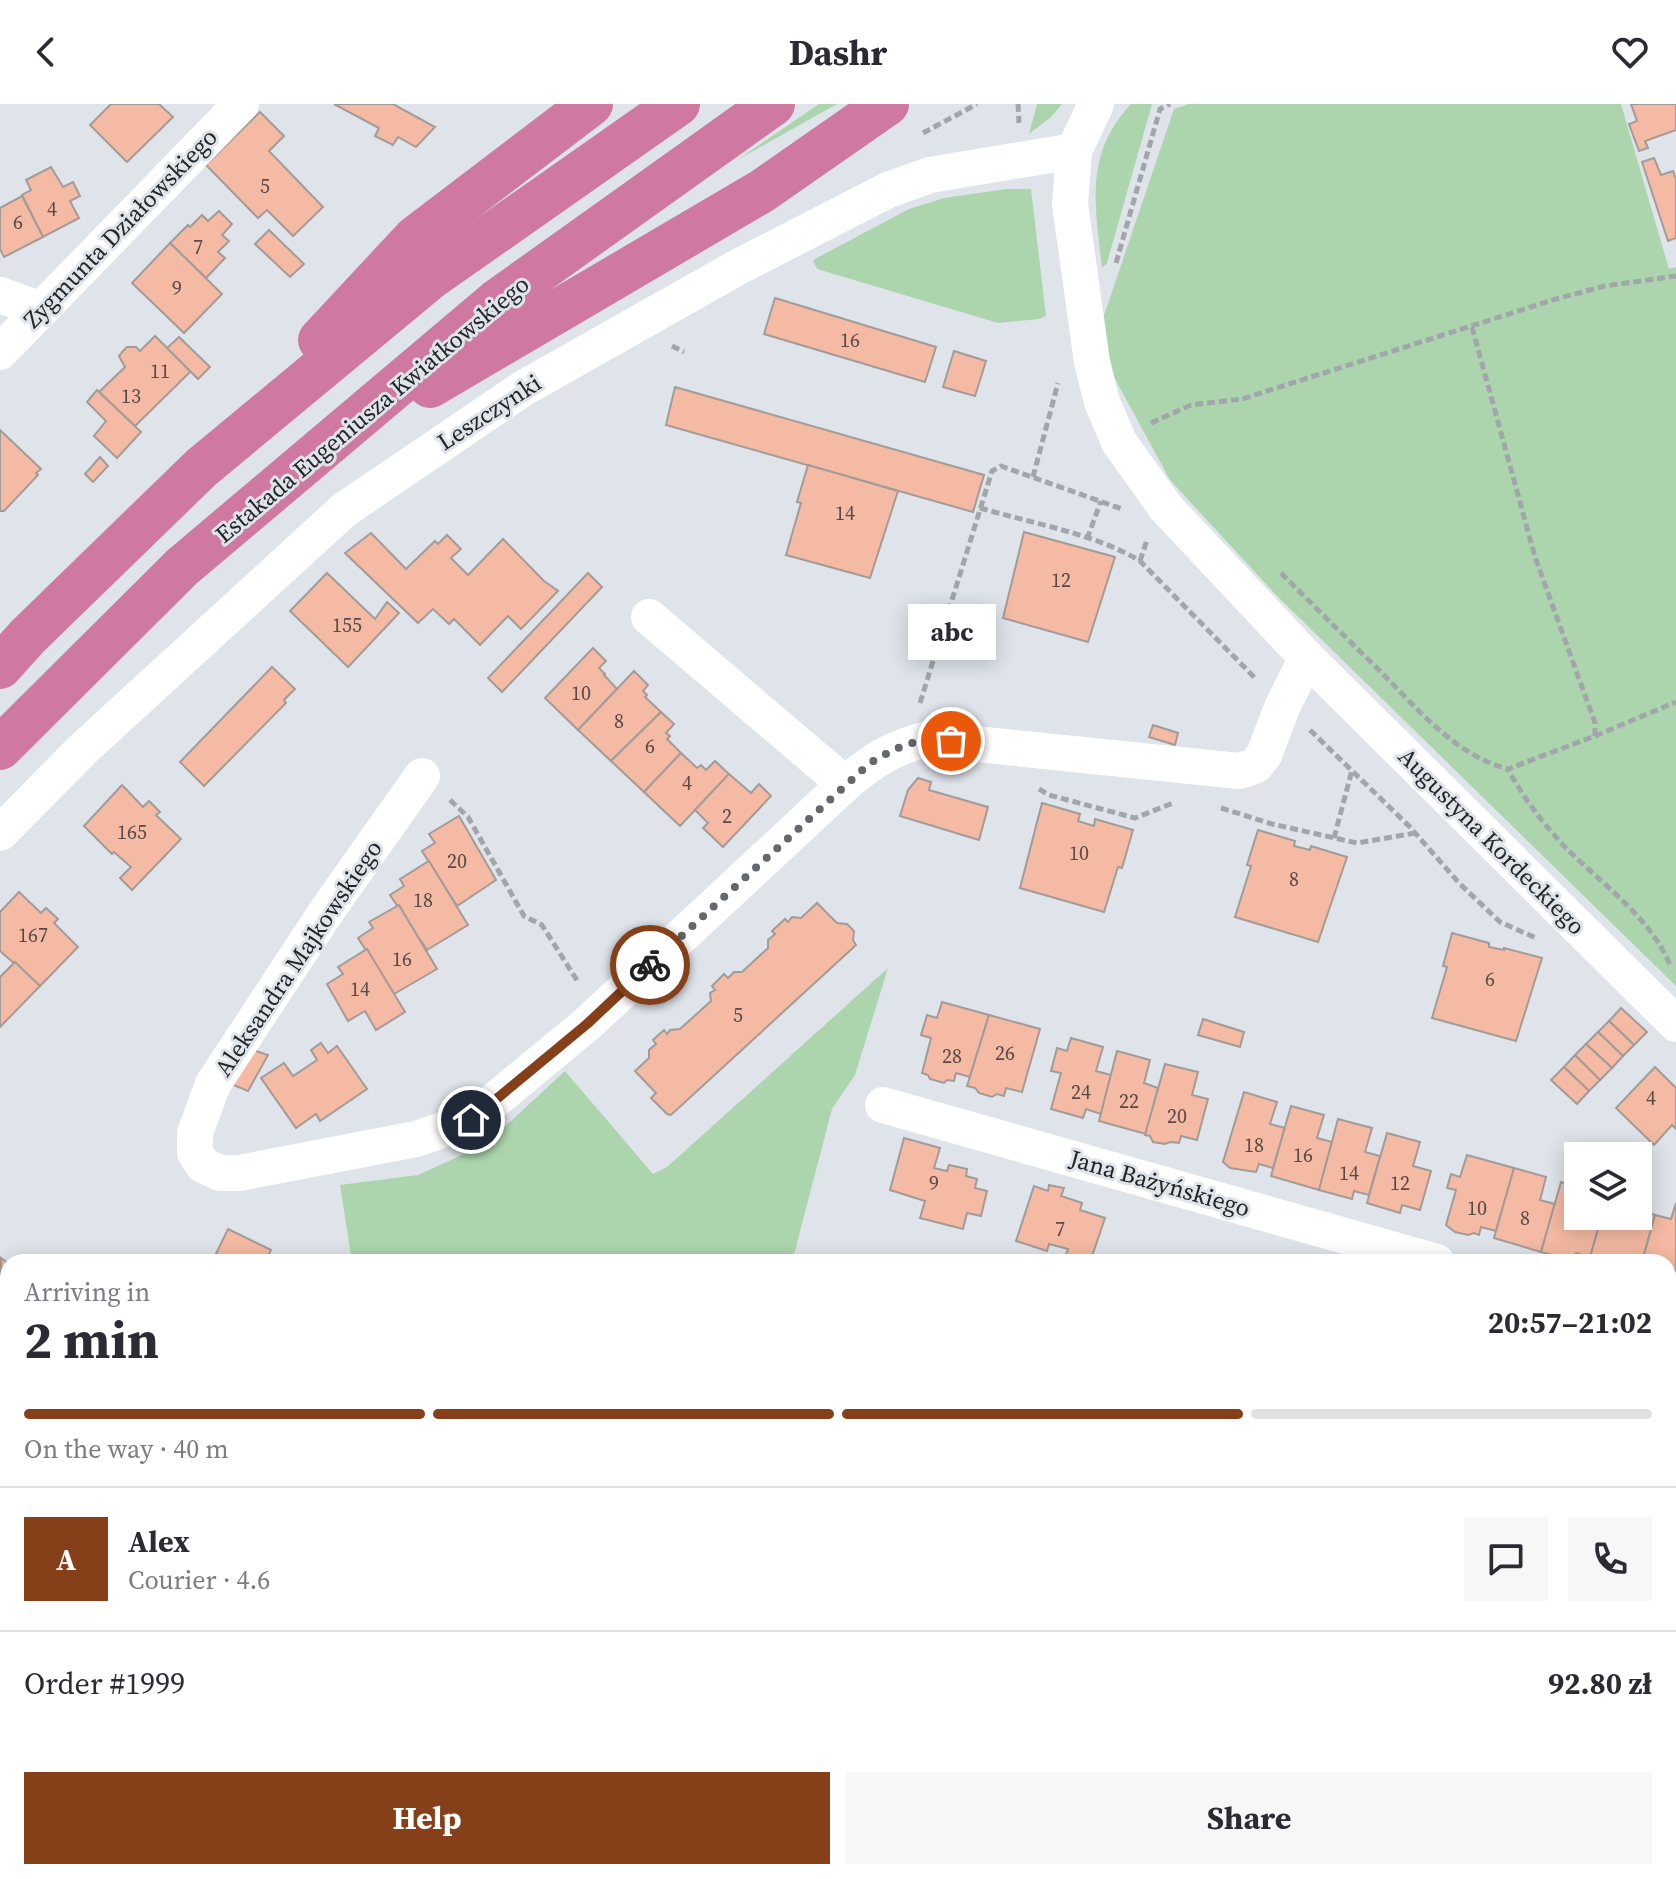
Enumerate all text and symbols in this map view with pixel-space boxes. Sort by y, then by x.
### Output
text: Dashr [789,28,887,77]
icon: back [24,30,68,74]
icon: heart [1608,30,1652,74]
street label: Zygmunta Działowskiego [16,121,224,335]
house number: 5 [260,172,270,200]
house number: 4 [47,195,57,223]
house number: 6 [13,208,23,236]
house number: 7 [193,233,203,261]
street label: Estakada Eugeniusza Kwiatkowskiego [208,268,536,550]
house number: 9 [172,274,182,302]
house number: 16 [840,326,860,354]
house number: 11 [150,357,170,385]
street label: Leszczynki [431,366,547,458]
house number: 13 [121,382,141,410]
house number: 14 [835,499,855,527]
house number: 12 [1051,566,1071,594]
callout: abc [907,605,995,661]
house number: 155 [332,611,362,639]
text: abc [930,614,974,650]
house number: 10 [571,679,591,707]
house number: 8 [614,707,624,735]
pin [917,707,985,775]
icon: bag [929,719,973,763]
house number: 6 [645,732,655,760]
street label: Augustyna Kordeckiego [1391,740,1593,942]
house number: 4 [682,769,692,797]
house number: 2 [722,802,732,830]
house number: 165 [117,818,147,846]
street label: Aleksandra Majkowskiego [206,833,390,1083]
house number: 10 [1069,839,1089,867]
house number: 20 [447,847,467,875]
house number: 8 [1289,865,1299,893]
house number: 18 [413,886,433,914]
house number: 167 [18,921,48,949]
courier [610,925,690,1005]
icon: bike [628,943,672,987]
house number: 16 [392,945,412,973]
house number: 6 [1485,965,1495,993]
house number: 14 [350,975,370,1003]
house number: 5 [733,1001,743,1029]
house number: 26 [995,1039,1015,1067]
house number: 28 [942,1042,962,1070]
house number: 24 [1071,1078,1091,1106]
house number: 4 [1646,1084,1656,1112]
pin [437,1086,505,1154]
house number: 22 [1119,1087,1139,1115]
icon: home [449,1098,493,1142]
house number: 20 [1167,1102,1187,1130]
house number: 18 [1244,1131,1264,1159]
street label: Jana Bażyńskiego [1065,1141,1254,1224]
house number: 16 [1293,1141,1313,1169]
map controls [1564,1142,1652,1230]
button: layers [1564,1142,1652,1230]
house number: 14 [1339,1159,1359,1187]
house number: 9 [929,1169,939,1197]
house number: 12 [1390,1169,1410,1197]
house number: 10 [1467,1194,1487,1222]
house number: 8 [1520,1204,1530,1232]
house number: 7 [1055,1215,1065,1243]
text: Arriving in [24,1274,150,1310]
text: 20:57–21:02 [1488,1302,1652,1343]
text: 2 min [24,1304,159,1375]
text: On the way · 40 m [24,1431,229,1467]
button: chat [1464,1517,1548,1601]
button: phone [1568,1517,1652,1601]
text: Alex [128,1521,190,1562]
text: A [56,1539,76,1580]
text: Courier · 4.6 [128,1562,270,1598]
text: Order #1999 [24,1663,185,1704]
text: 92.80 zł [1548,1663,1652,1704]
button: Help [24,1772,830,1864]
button: Share [846,1772,1652,1864]

